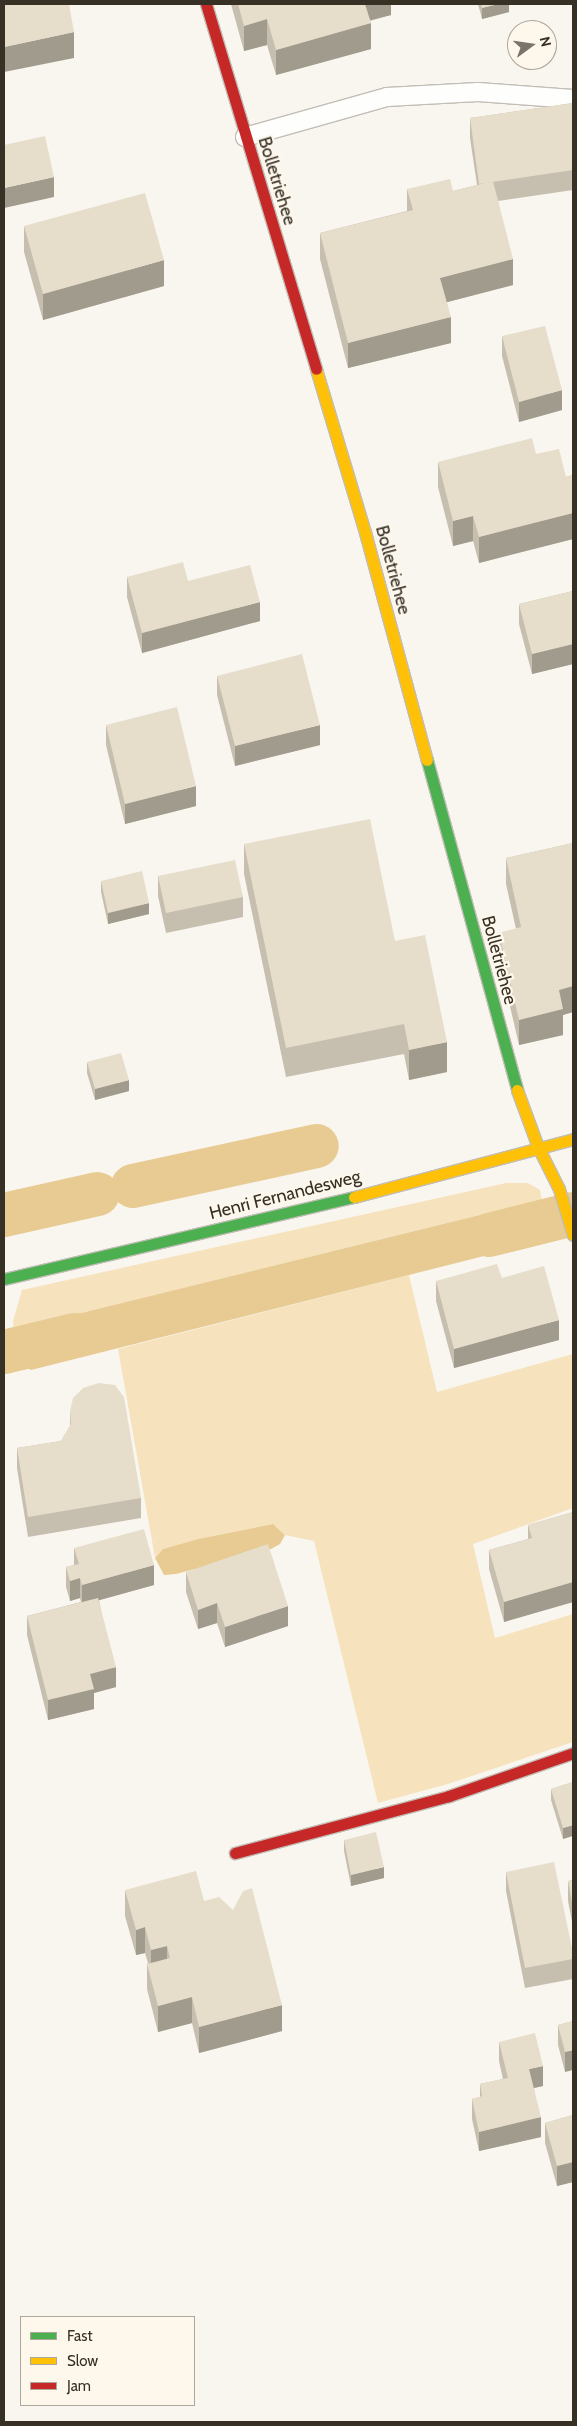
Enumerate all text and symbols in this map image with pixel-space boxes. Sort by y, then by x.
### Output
north arrow [507,20,557,70]
text: N [536,35,556,49]
street label: Bolletriehee [253,134,301,228]
street label: Bolletriehee [371,523,415,617]
street label: Bolletriehee [477,913,521,1007]
street label: Henri Fernandesweg [207,1166,363,1224]
legend [20,2316,195,2406]
text: Fast [67,2327,92,2345]
text: Slow [67,2352,98,2370]
text: Jam [67,2377,91,2395]

